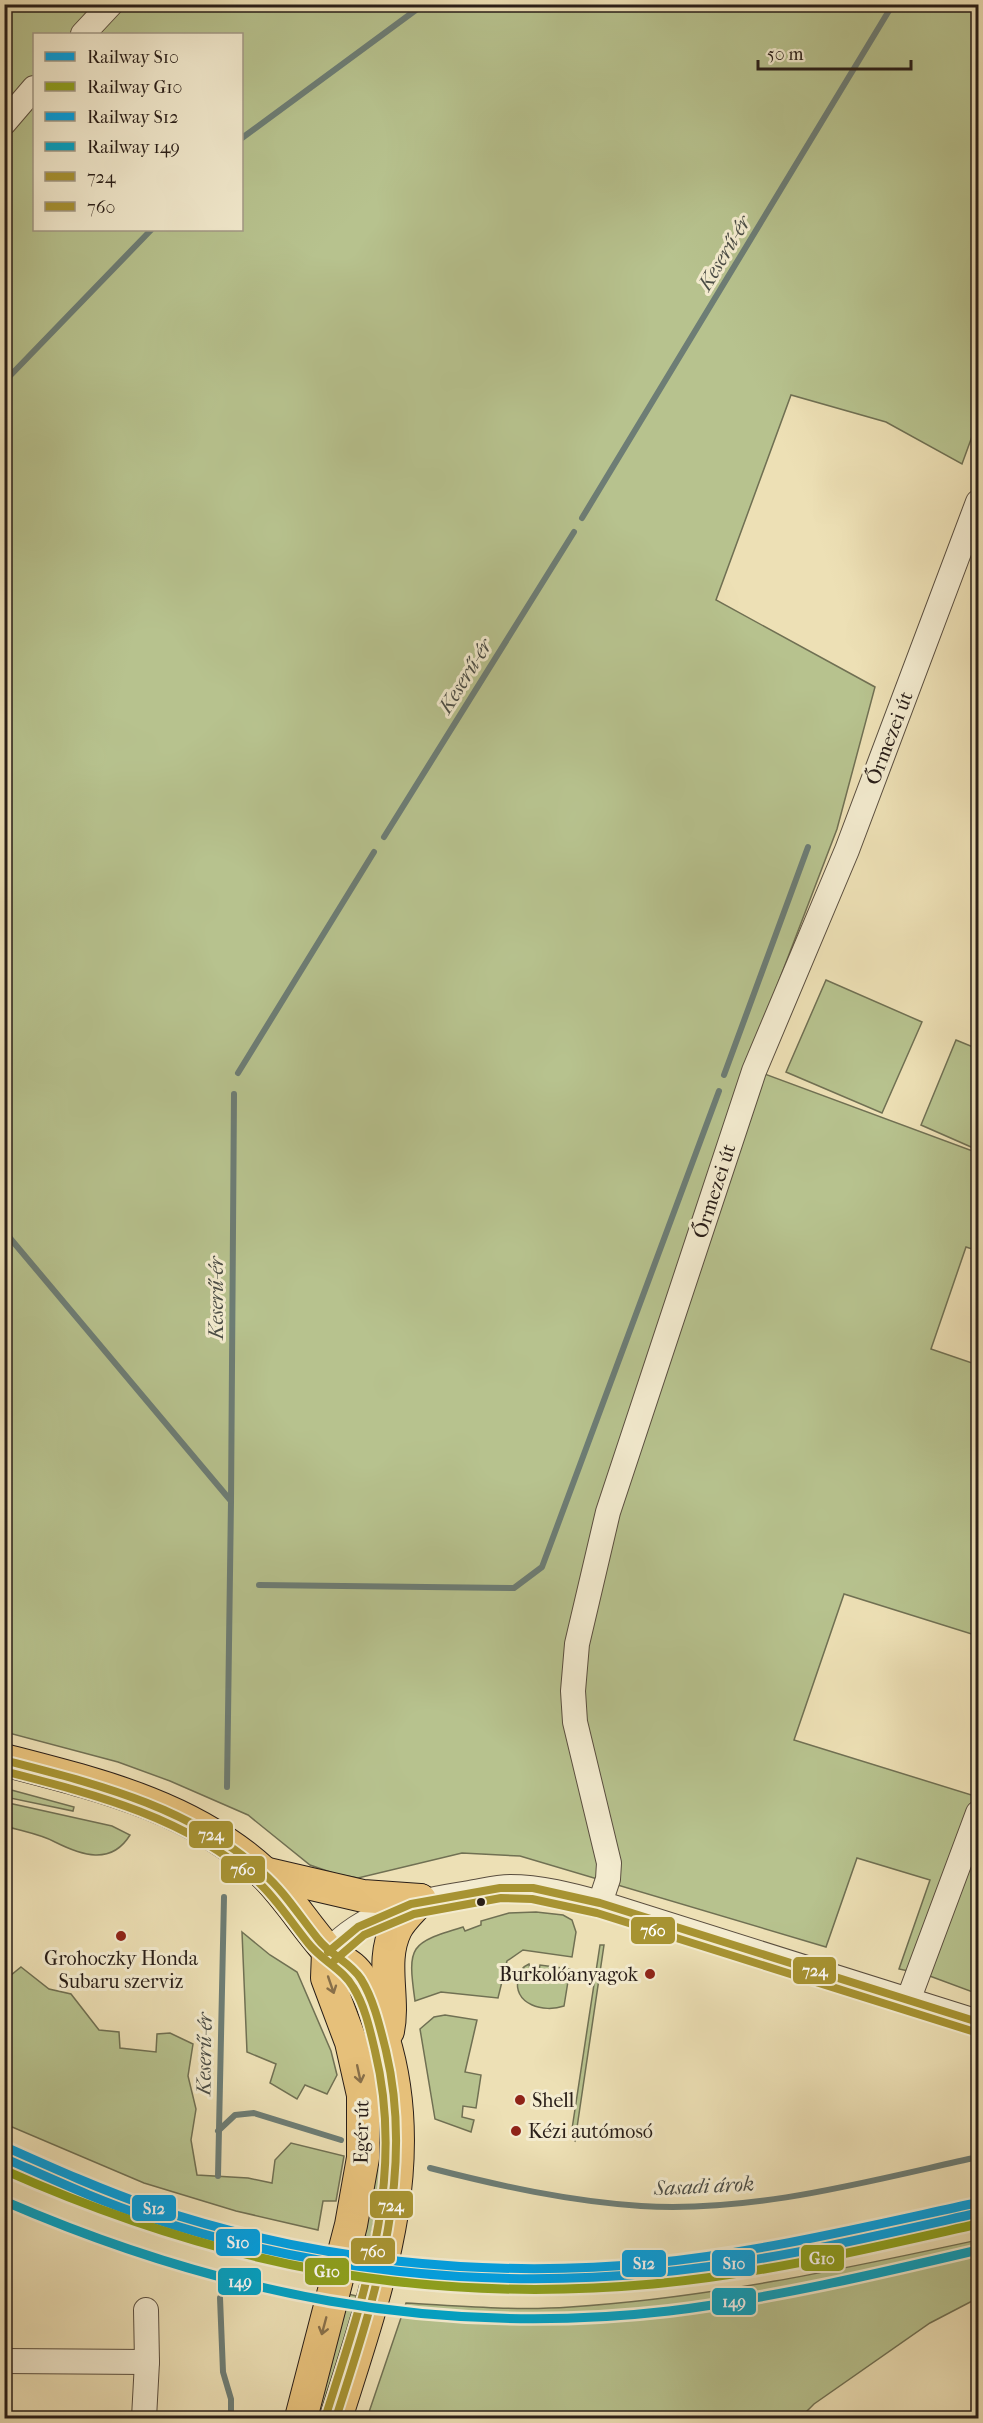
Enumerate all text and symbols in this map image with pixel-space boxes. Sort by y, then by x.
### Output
legend [33,33,243,231]
scale bar [758,33,911,71]
text: 50 m [767,44,804,65]
text: Railway S10 [87,47,179,68]
text: Railway G10 [87,77,182,98]
text: Railway S12 [87,107,178,128]
text: Railway 149 [87,137,180,158]
text: 724 [87,167,116,188]
text: 760 [87,197,115,218]
water label: Keserű-ér [691,210,756,296]
water label: Keserű-ér [432,633,498,719]
street label: Őrmezei út [859,688,918,788]
street label: Őrmezei út [686,1140,741,1241]
water label: Keserű-ér [204,1255,228,1341]
line badge: 724 [188,1820,234,1849]
text: 724 [197,1825,225,1845]
line badge: 760 [220,1855,266,1884]
text: 760 [229,1860,256,1879]
unlabelled marker [475,1896,487,1908]
line badge: 760 [630,1916,676,1945]
text: 760 [639,1921,666,1940]
marker: Grohoczky Honda Subaru szerviz [114,1929,128,1943]
place label: Grohoczky Honda Subaru szerviz [44,1947,199,1993]
line badge: 724 [792,1956,837,1985]
text: 724 [801,1961,829,1981]
place label: Burkolóanyagok [499,1963,639,1986]
marker: Burkolóanyagok [643,1967,657,1981]
one-way arrow [326,1976,337,1994]
water label: Keserű-ér [191,2011,217,2098]
one-way arrow [354,2063,365,2083]
place label: Shell [532,2089,575,2112]
marker: Shell [513,2093,527,2107]
street label: Egér út [349,2100,374,2164]
place label: Kézi autómosó [528,2120,653,2143]
marker: Kézi autómosó [509,2124,523,2138]
water label: Sasadi árok [652,2171,755,2201]
line badge: 724 [369,2190,414,2219]
line badge: S12 [131,2194,177,2222]
text: 724 [377,2196,405,2216]
text: S12 [143,2199,165,2218]
line badge: S10 [215,2228,261,2257]
text: S10 [227,2233,250,2252]
line badge: 760 [350,2237,396,2265]
text: 760 [359,2242,386,2261]
line badge: G10 [800,2244,845,2272]
line badge: S12 [621,2249,667,2278]
line badge: S10 [711,2249,756,2277]
text: G10 [809,2249,835,2268]
text: S12 [633,2254,655,2273]
text: S10 [723,2254,746,2273]
line badge: G10 [304,2257,350,2286]
text: G10 [314,2262,340,2281]
line badge: 149 [217,2267,262,2296]
text: 149 [228,2272,252,2292]
line badge: 149 [711,2287,757,2316]
text: 149 [722,2292,746,2312]
one-way arrow [318,2317,330,2336]

